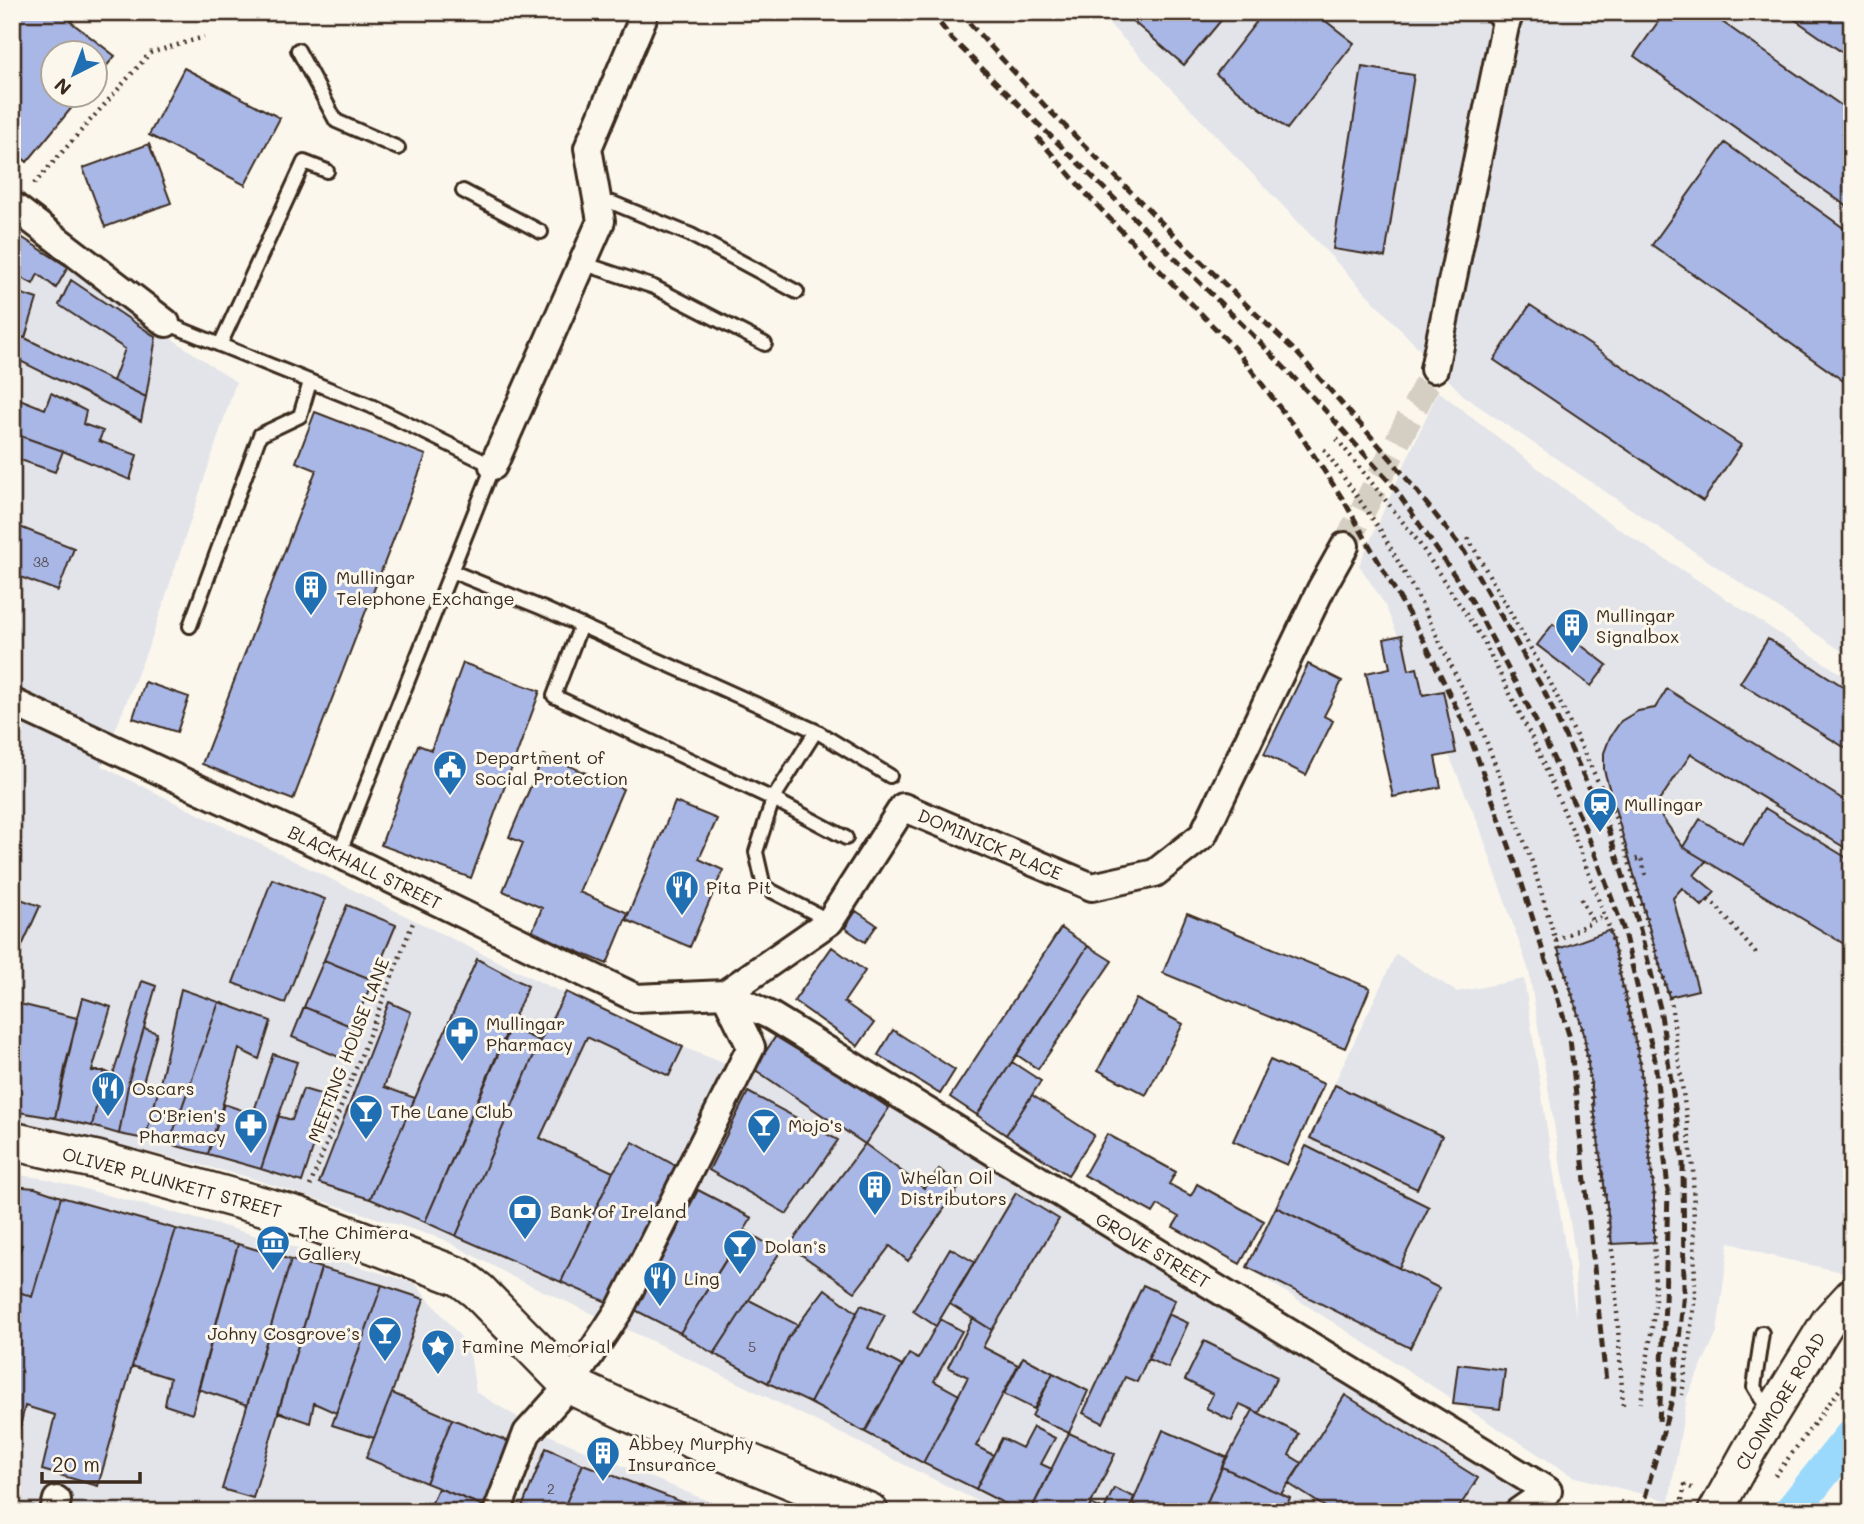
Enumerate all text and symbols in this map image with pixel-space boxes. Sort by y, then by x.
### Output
north arrow [38,38,108,108]
text: N [49,73,76,101]
house number: 38 [33,552,49,571]
place label: Mullingar Telephone Exchange [336,565,515,610]
building icon: Mullingar Telephone Exchange [292,568,330,617]
place label: Mullingar Signalbox [1596,603,1679,648]
building icon: Mullingar Signalbox [1553,606,1591,655]
place label: Department of Social Protection [475,745,628,790]
public building icon: Department of Social Protection [431,748,469,797]
station icon: Mullingar [1581,785,1619,834]
place label: Mullingar [1624,792,1703,816]
street label: DOMINICK PLACE [914,803,1066,885]
street label: BLACKHALL STREET [284,819,446,915]
restaurant icon: Pita Pit [663,868,701,917]
place label: Pita Pit [706,875,772,899]
street label: MEETING HOUSE LANE [302,954,394,1146]
place label: Mullingar Pharmacy [486,1011,573,1056]
pharmacy icon: Mullingar Pharmacy [443,1014,481,1063]
restaurant icon: Oscars [89,1069,127,1118]
place label: Oscars [132,1076,195,1100]
bar icon: The Lane Club [347,1092,385,1141]
place label: The Lane Club [390,1099,513,1123]
place label: O'Brien's Pharmacy [139,1103,226,1148]
pharmacy icon: O'Brien's Pharmacy [232,1106,270,1155]
bar icon: Mojo's [745,1106,783,1155]
place label: Mojo's [788,1113,842,1137]
street label: OLIVER PLUNKETT STREET [60,1141,284,1223]
place label: Whelan Oil Distributors [900,1165,1007,1210]
building icon: Whelan Oil Distributors [856,1168,894,1217]
bank icon: Bank of Ireland [506,1192,544,1241]
place label: Bank of Ireland [550,1199,686,1223]
street label: GROVE STREET [1091,1206,1215,1294]
place label: The Chimera Gallery [298,1220,409,1265]
museum icon: The Chimera Gallery [254,1223,292,1272]
bar icon: Dolan’s [721,1227,759,1276]
place label: Dolan’s [764,1234,826,1258]
restaurant icon: Ling [641,1259,679,1308]
place label: Ling [684,1266,719,1290]
bar icon: Johny Cosgrove’s [366,1314,404,1363]
place label: Johny Cosgrove’s [207,1321,360,1345]
place icon: Famine Memorial [419,1327,457,1376]
street label: CLONMORE ROAD [1729,1328,1831,1474]
place label: Famine Memorial [462,1334,611,1358]
house number: 5 [748,1337,756,1356]
place label: Abbey Murphy Insurance [628,1431,754,1476]
building icon: Abbey Murphy Insurance [584,1434,622,1483]
scale bar [42,1440,140,1484]
text: 20 m [52,1450,100,1477]
house number: 2 [547,1479,555,1498]

